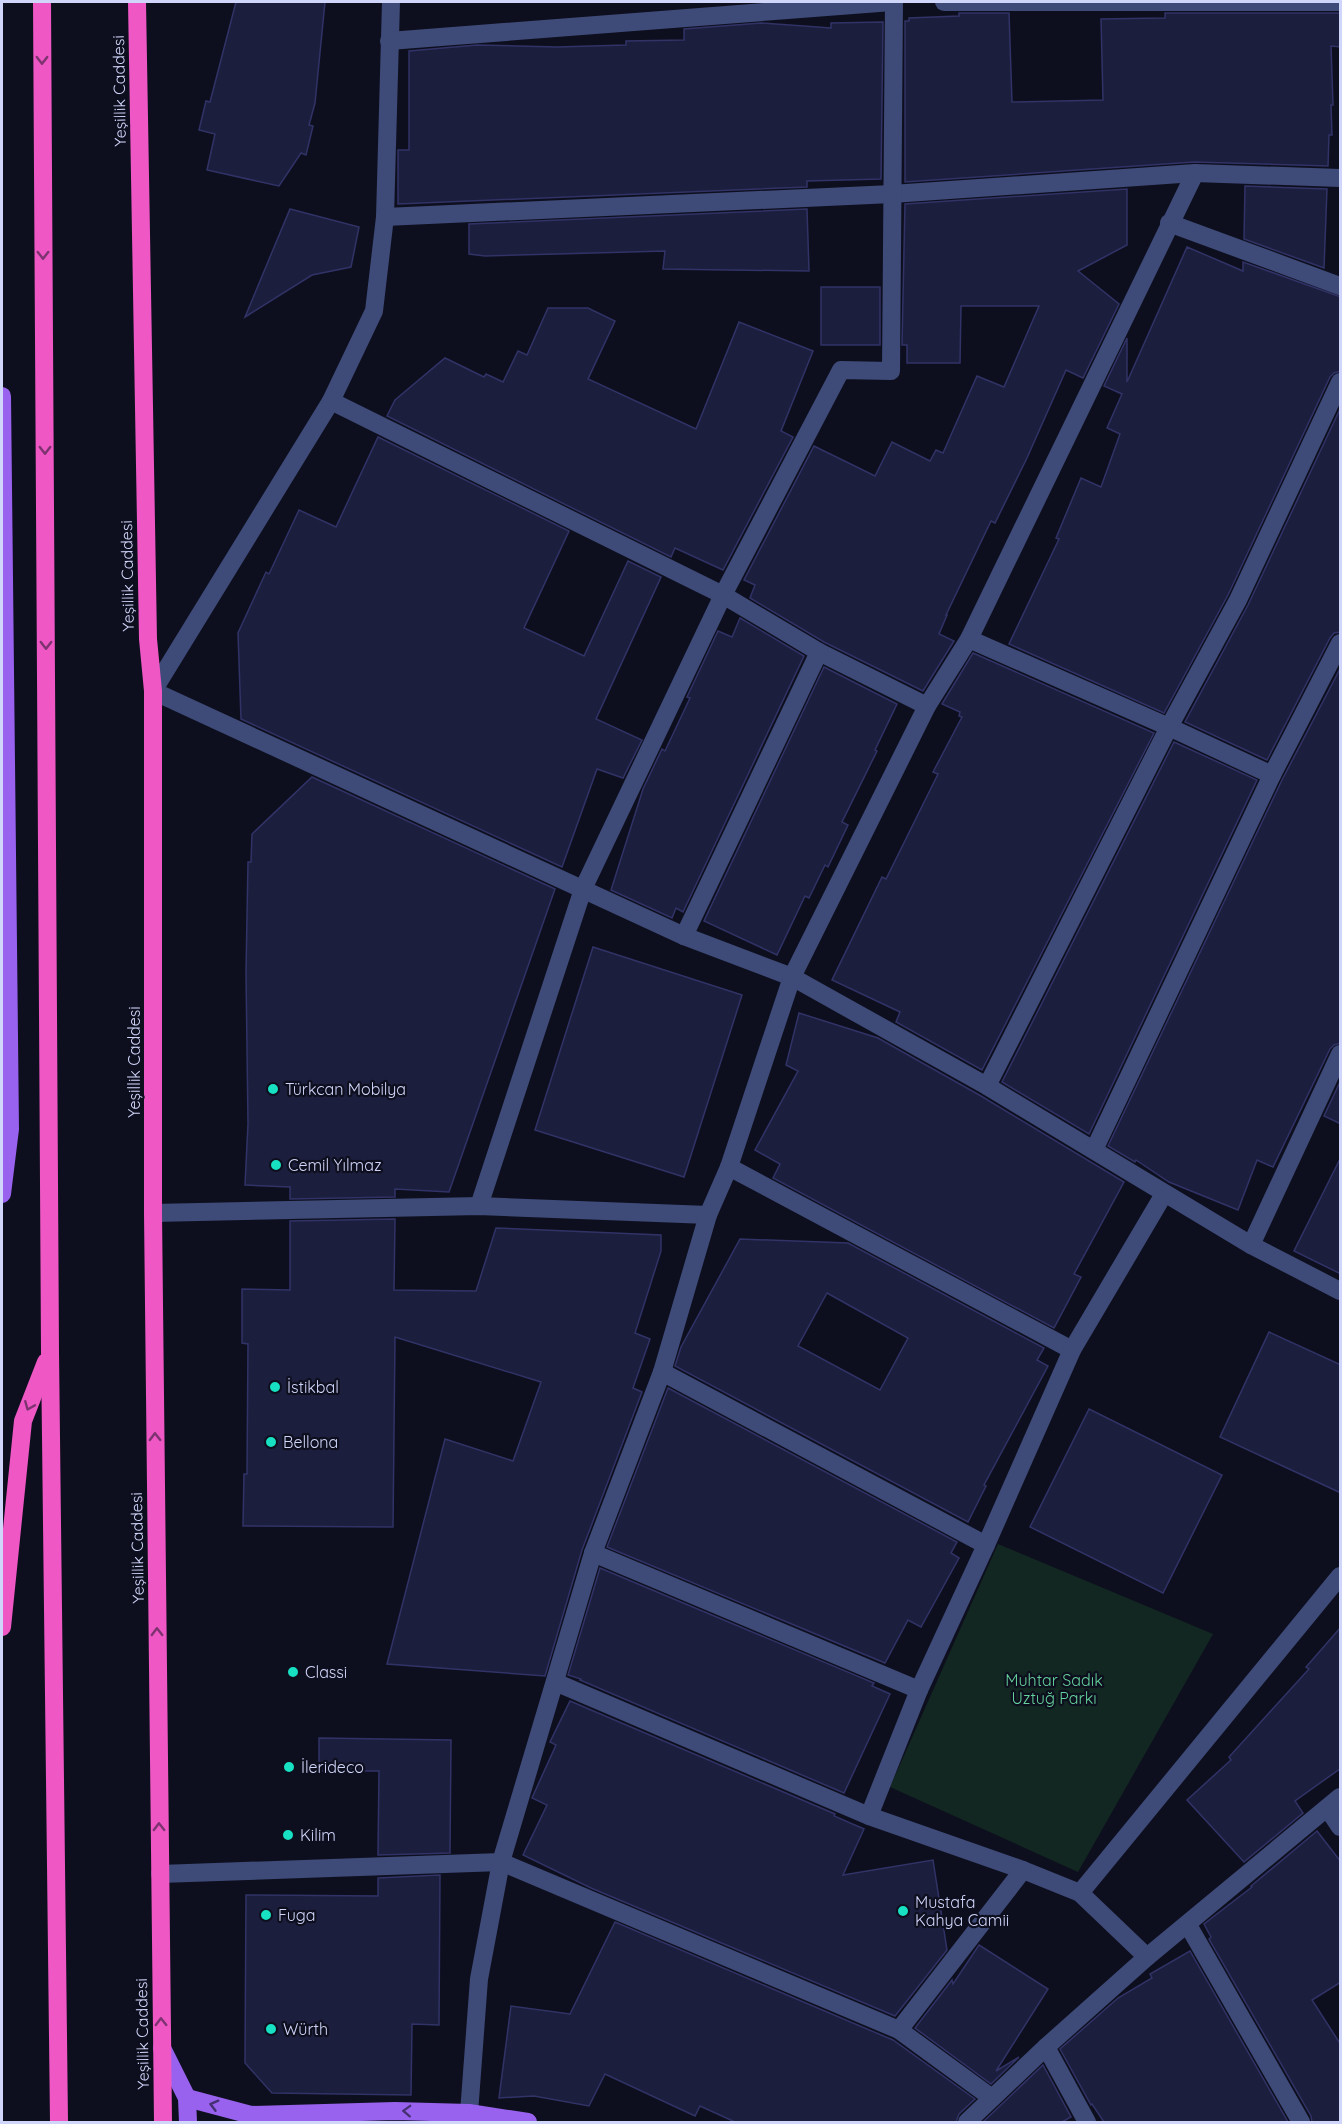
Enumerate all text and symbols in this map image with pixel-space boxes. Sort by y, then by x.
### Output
street label: Yeşillik Caddesi [108,35,130,147]
one-way arrow [36,55,48,64]
one-way arrow [37,250,49,259]
one-way arrow [38,445,51,454]
street label: Yeşillik Caddesi [116,520,138,632]
one-way arrow [40,640,52,649]
street label: Yeşillik Caddesi [124,1006,144,1118]
place label: Türkcan Mobilya [285,1079,406,1099]
marker: Türkcan Mobilya [266,1082,280,1096]
place label: Cemil Yılmaz [288,1155,382,1175]
marker: Cemil Yılmaz [269,1158,283,1172]
place label: İstikbal [287,1377,339,1397]
marker: İstikbal [268,1380,282,1394]
one-way arrow [24,1400,36,1411]
place label: Bellona [283,1432,338,1452]
one-way arrow [149,1433,162,1442]
marker: Bellona [264,1435,278,1449]
street label: Yeşillik Caddesi [126,1492,148,1604]
one-way arrow [151,1628,163,1637]
place label: Classi [305,1662,347,1682]
marker: Classi [286,1665,300,1679]
park label: Muhtar Sadık Uztuğ Parkı [1005,1670,1103,1708]
place label: İlerideco [301,1757,364,1777]
marker: İlerideco [282,1760,296,1774]
one-way arrow [153,1823,165,1832]
place label: Kilim [300,1825,336,1845]
marker: Kilim [281,1828,295,1842]
place label: Mustafa Kahya Camii [915,1892,1009,1930]
marker: Mustafa Kahya Camii [896,1904,910,1918]
place label: Fuga [278,1905,315,1925]
marker: Fuga [259,1908,273,1922]
street label: Yeşillik Caddesi [131,1978,153,2090]
one-way arrow [155,2018,167,2027]
place label: Würth [283,2019,328,2039]
marker: Würth [264,2022,278,2036]
one-way arrow [209,2099,219,2112]
one-way arrow [403,2105,412,2118]

